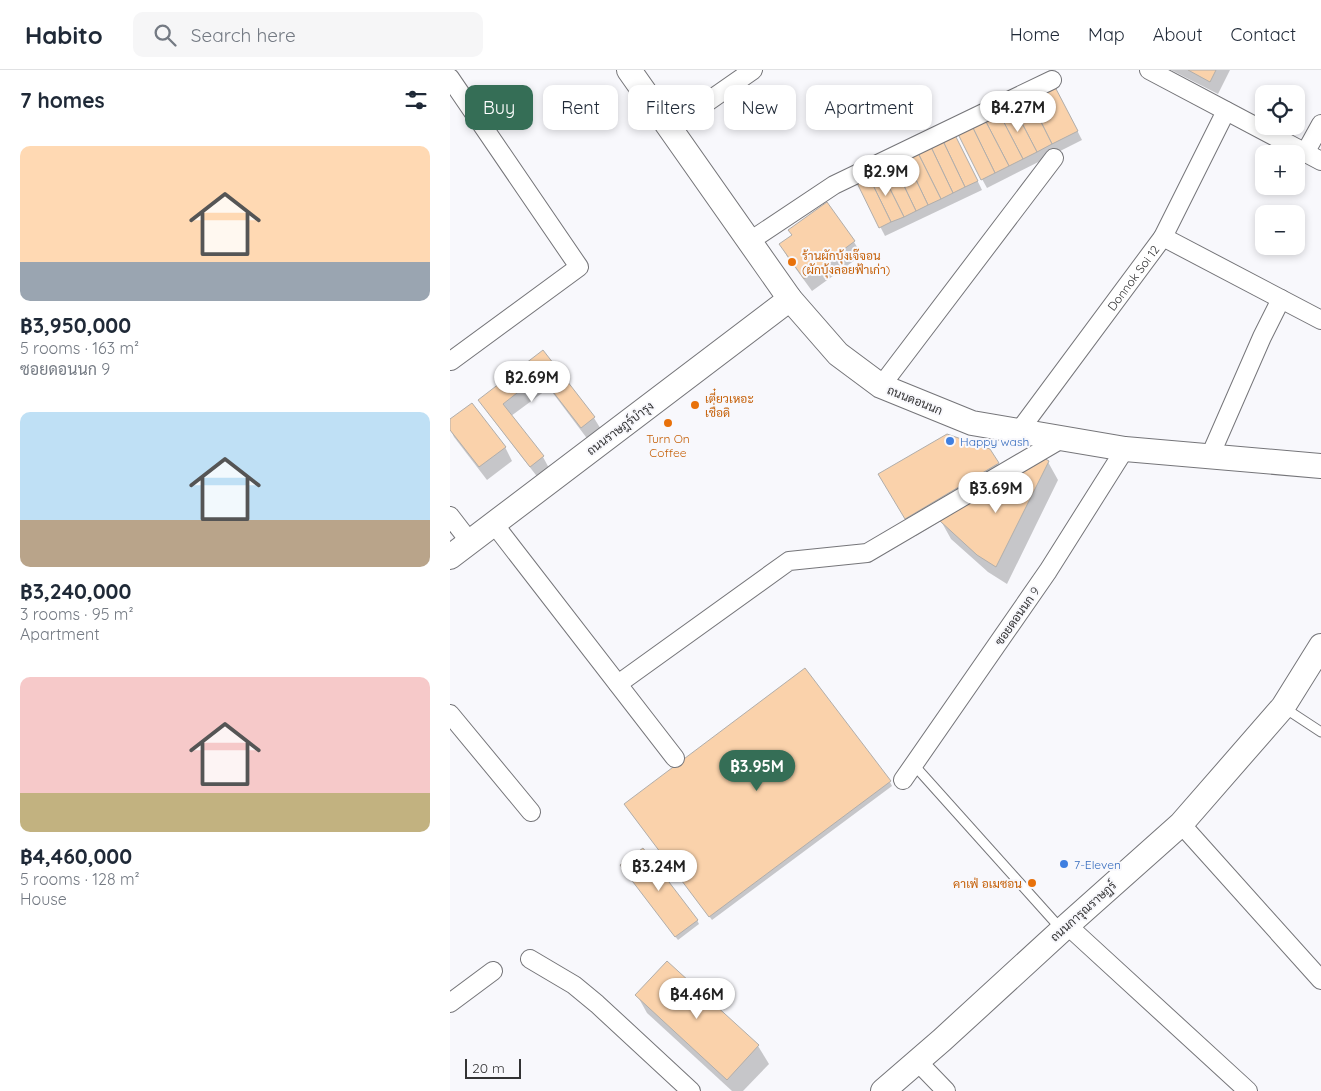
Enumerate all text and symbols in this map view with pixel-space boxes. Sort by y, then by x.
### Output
search box [133,12,483,57]
text: Habito [25,20,103,50]
icon: search [151,21,179,49]
text: Search here [191,23,296,47]
text: Home [1010,23,1060,46]
text: Map [1088,23,1125,46]
text: About [1153,23,1203,46]
text: Contact [1231,23,1296,46]
chip: Buy [465,85,533,130]
chip: Rent [543,85,618,130]
chip: Filters [628,85,714,130]
chip: New [724,85,796,130]
chip: Apartment [806,85,932,130]
map controls [1255,85,1305,255]
button: locate [1255,85,1305,135]
icon: filters [402,86,430,114]
text: 7 homes [20,87,105,113]
pin: ฿4.27M [977,90,1059,133]
text: ฿4.27M [991,97,1045,117]
button: + [1255,145,1305,195]
pin: ฿2.9M [851,154,921,197]
text: ฿2.9M [864,161,908,181]
icon: home [180,179,270,269]
button: − [1255,205,1305,255]
street label: Donnok Soi 12 [1104,242,1162,313]
place label: ร้านผักบุ้งเจ๊จอน (ผักบุ้งลอยฟ้าเก่า) [802,248,890,279]
marker: ร้านผักบุ้งเจ๊จอน (ผักบุ้งลอยฟ้าเก่า) [786,256,798,268]
text: ฿3,950,000 [20,312,131,338]
text: 5 rooms · 163 m² [20,338,139,358]
text: ซอยดอนนก 9 [20,359,110,379]
pin: ฿2.69M [491,360,573,403]
text: ฿2.69M [505,367,559,387]
street label: ถนนดอนนก [885,382,945,418]
place label: เตี๋ยวเหอะ เชื่อดิ [705,388,754,420]
street label: ถนนราษฎร์บำรุง [584,398,658,460]
marker: เตี๋ยวเหอะ เชื่อดิ [689,399,701,411]
marker: Turn On Coffee [662,417,674,429]
place label: Turn On Coffee [646,431,690,460]
place label: Happy wash [960,434,1029,449]
marker: Happy wash [944,435,956,447]
icon: home [180,444,270,534]
pin: ฿3.69M [955,472,1037,514]
text: ฿3.69M [969,478,1023,498]
text: ฿3,240,000 [20,578,131,604]
street label: ซอยดอนนก 9 [991,584,1043,648]
text: 3 rooms · 95 m² [20,604,134,624]
text: Apartment [20,624,100,644]
icon: home [180,709,270,799]
pin: ฿3.95M [716,750,798,792]
text: ฿3.95M [730,756,784,776]
text: ฿4,460,000 [20,843,132,869]
pin: ฿3.24M [618,850,700,892]
text: ฿3.24M [632,856,686,876]
place label: 7-Eleven [1074,857,1121,872]
marker: 7-Eleven [1058,858,1070,870]
text: 5 rooms · 128 m² [20,869,140,889]
place label: คาเฟ่ อเมซอน [953,876,1022,891]
marker: คาเฟ่ อเมซอน [1026,877,1038,889]
street label: ถนนการุณราษฏร์ [1047,877,1121,946]
text: House [20,889,67,909]
pin: ฿4.46M [656,978,738,1020]
text: ฿4.46M [670,984,724,1004]
scale bar [465,1056,521,1079]
text: 20 m [472,1059,505,1077]

